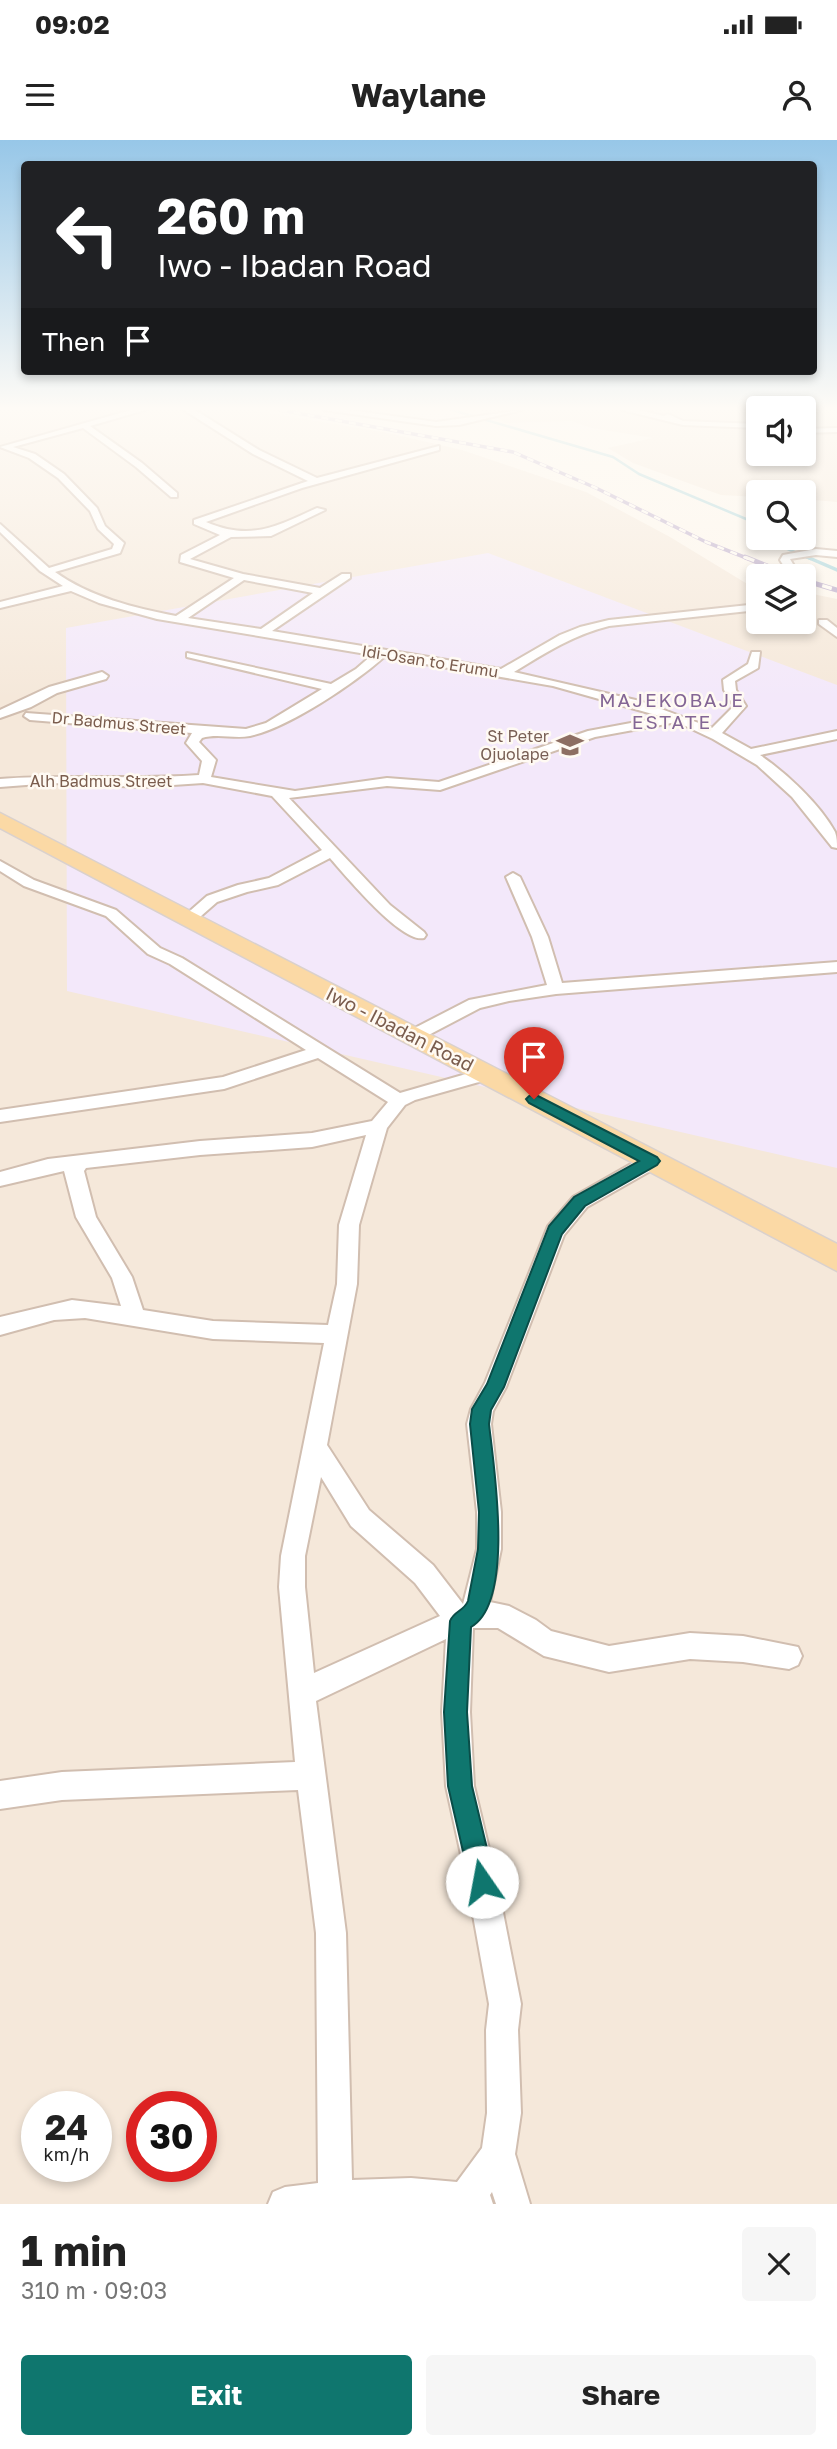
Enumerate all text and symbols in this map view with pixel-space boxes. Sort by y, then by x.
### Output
text: 09:02 [35,9,110,40]
icon: menu [21,76,59,114]
text: Waylane [351,76,486,114]
icon: person [778,76,816,114]
text: 260 m [157,186,305,245]
icon: left [42,189,133,280]
text: Iwo - Ibadan Road [157,246,432,284]
icon: arrive [119,322,157,360]
text: Then [42,326,105,357]
map controls [746,396,816,634]
button: sound [746,396,816,466]
button: search [746,480,816,550]
button: layers [746,564,816,634]
street label: Idi-Osan to Erumu [360,640,500,682]
district label: MAJEKOBAJE ESTATE [599,688,745,733]
street label: Dr Badmus Street [51,707,187,739]
place label: St Peter Ojuolape [480,726,549,764]
school or university icon: St Peter Ojuolape [555,730,585,760]
street label: Alh Badmus Street [30,771,172,791]
street label: Iwo - Ibadan Road [322,981,478,1076]
pin [504,1027,564,1099]
icon: arrive [515,1038,553,1076]
position arrow [445,1845,519,1919]
speed limit sign: 30 [126,2091,217,2182]
text: 24 [45,2106,88,2148]
text: km/h [44,2143,89,2165]
text: 1 min [21,2225,127,2275]
button: close [742,2227,816,2301]
text: 310 m · 09:03 [21,2276,167,2304]
button: Exit [21,2355,412,2435]
button: Share [426,2355,816,2435]

